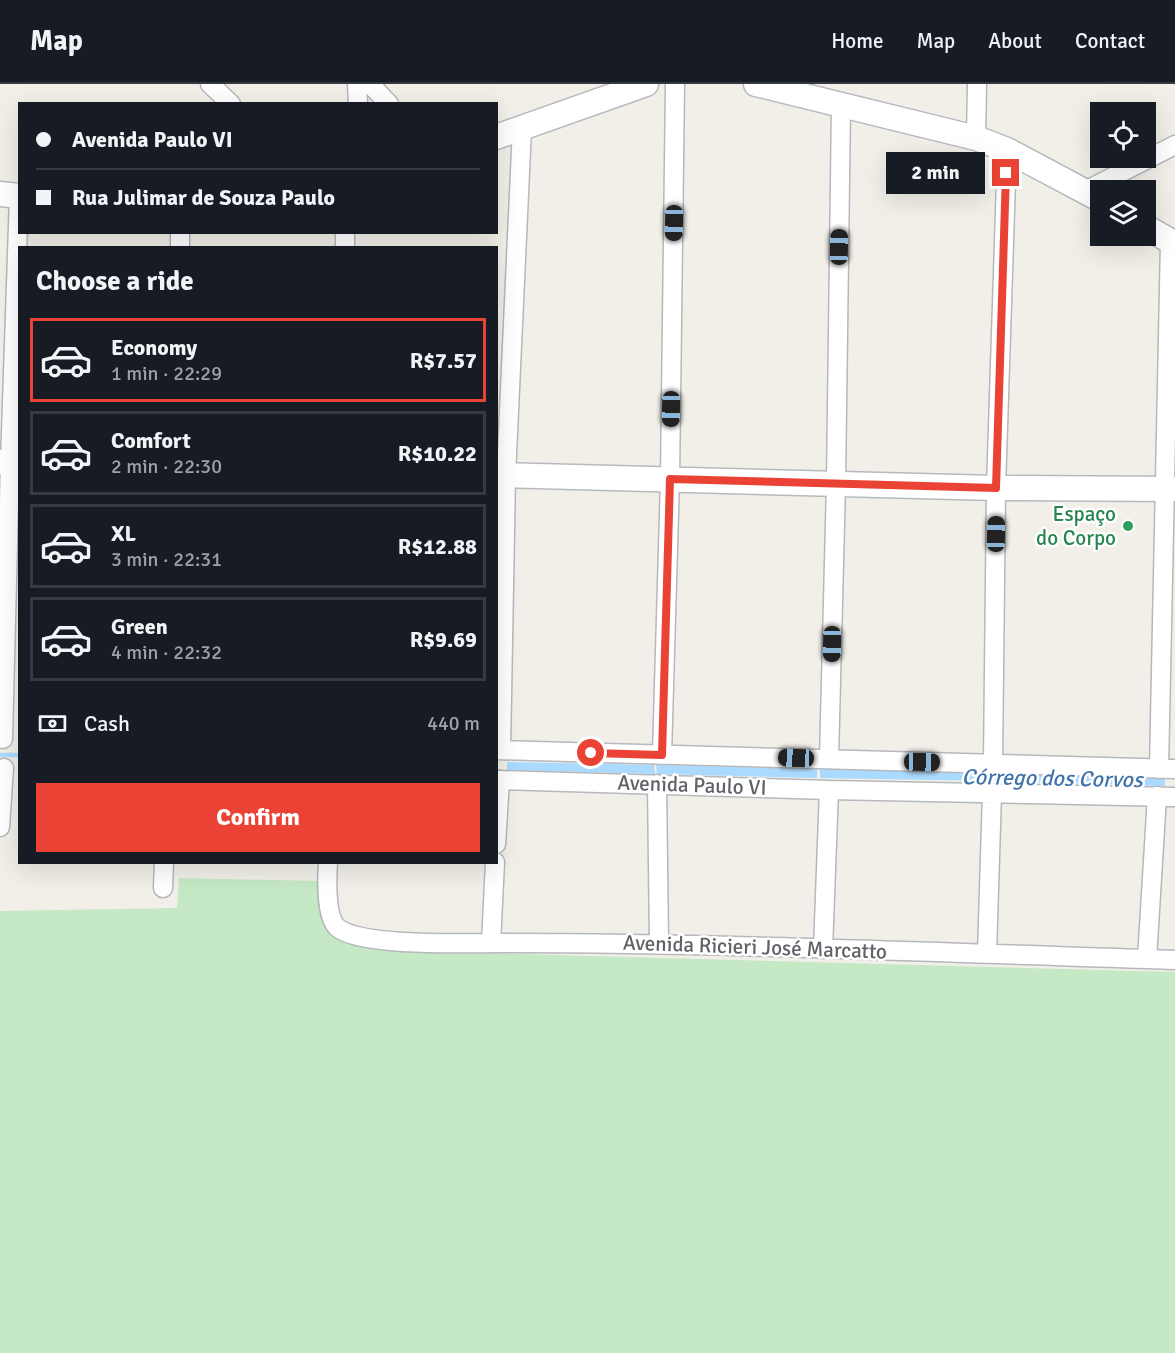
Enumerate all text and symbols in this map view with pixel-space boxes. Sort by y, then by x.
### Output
text: Map [30,24,83,58]
text: Home [831,28,884,54]
text: Map [917,28,955,54]
text: About [988,28,1042,54]
text: Contact [1075,28,1145,54]
map controls [1090,102,1156,246]
button: locate [1090,102,1156,168]
text: Avenida Paulo VI [72,126,233,153]
callout: 2 min [886,152,985,194]
route end [992,159,1019,186]
text: 2 min [911,160,960,185]
button: layers [1090,180,1156,246]
text: Rua Julimar de Souza Paulo [72,184,335,211]
car [665,205,683,241]
car [830,229,848,265]
text: Choose a ride [36,265,194,298]
icon: car [39,333,93,387]
text: Economy [111,334,197,361]
text: R$7.57 [410,347,477,374]
text: 1 min · 22:29 [111,361,222,386]
car [662,391,680,427]
icon: car [39,426,93,480]
text: Comfort [111,427,191,454]
text: R$10.22 [398,440,477,467]
text: 2 min · 22:30 [111,454,222,479]
place label: Espaço do Corpo [1036,501,1116,551]
car [987,516,1005,552]
icon: car [39,519,93,573]
marker: Espaço do Corpo [1121,519,1135,533]
text: XL [111,520,136,547]
text: R$12.88 [398,533,477,560]
text: 3 min · 22:31 [111,547,222,572]
icon: car [39,612,93,666]
text: Green [111,613,168,640]
text: R$9.69 [410,626,477,653]
car [823,626,841,662]
text: 4 min · 22:32 [111,640,222,665]
icon: cash [36,707,69,740]
text: Cash [84,710,130,737]
text: 440 m [427,711,480,736]
route start [577,739,604,766]
car [778,748,814,768]
car [904,753,940,771]
water label: Córrego dos Corvos [961,763,1145,793]
street label: Avenida Paulo VI [617,769,767,801]
button: Confirm [36,783,480,852]
street label: Avenida Ricieri José Marcatto [623,929,887,965]

